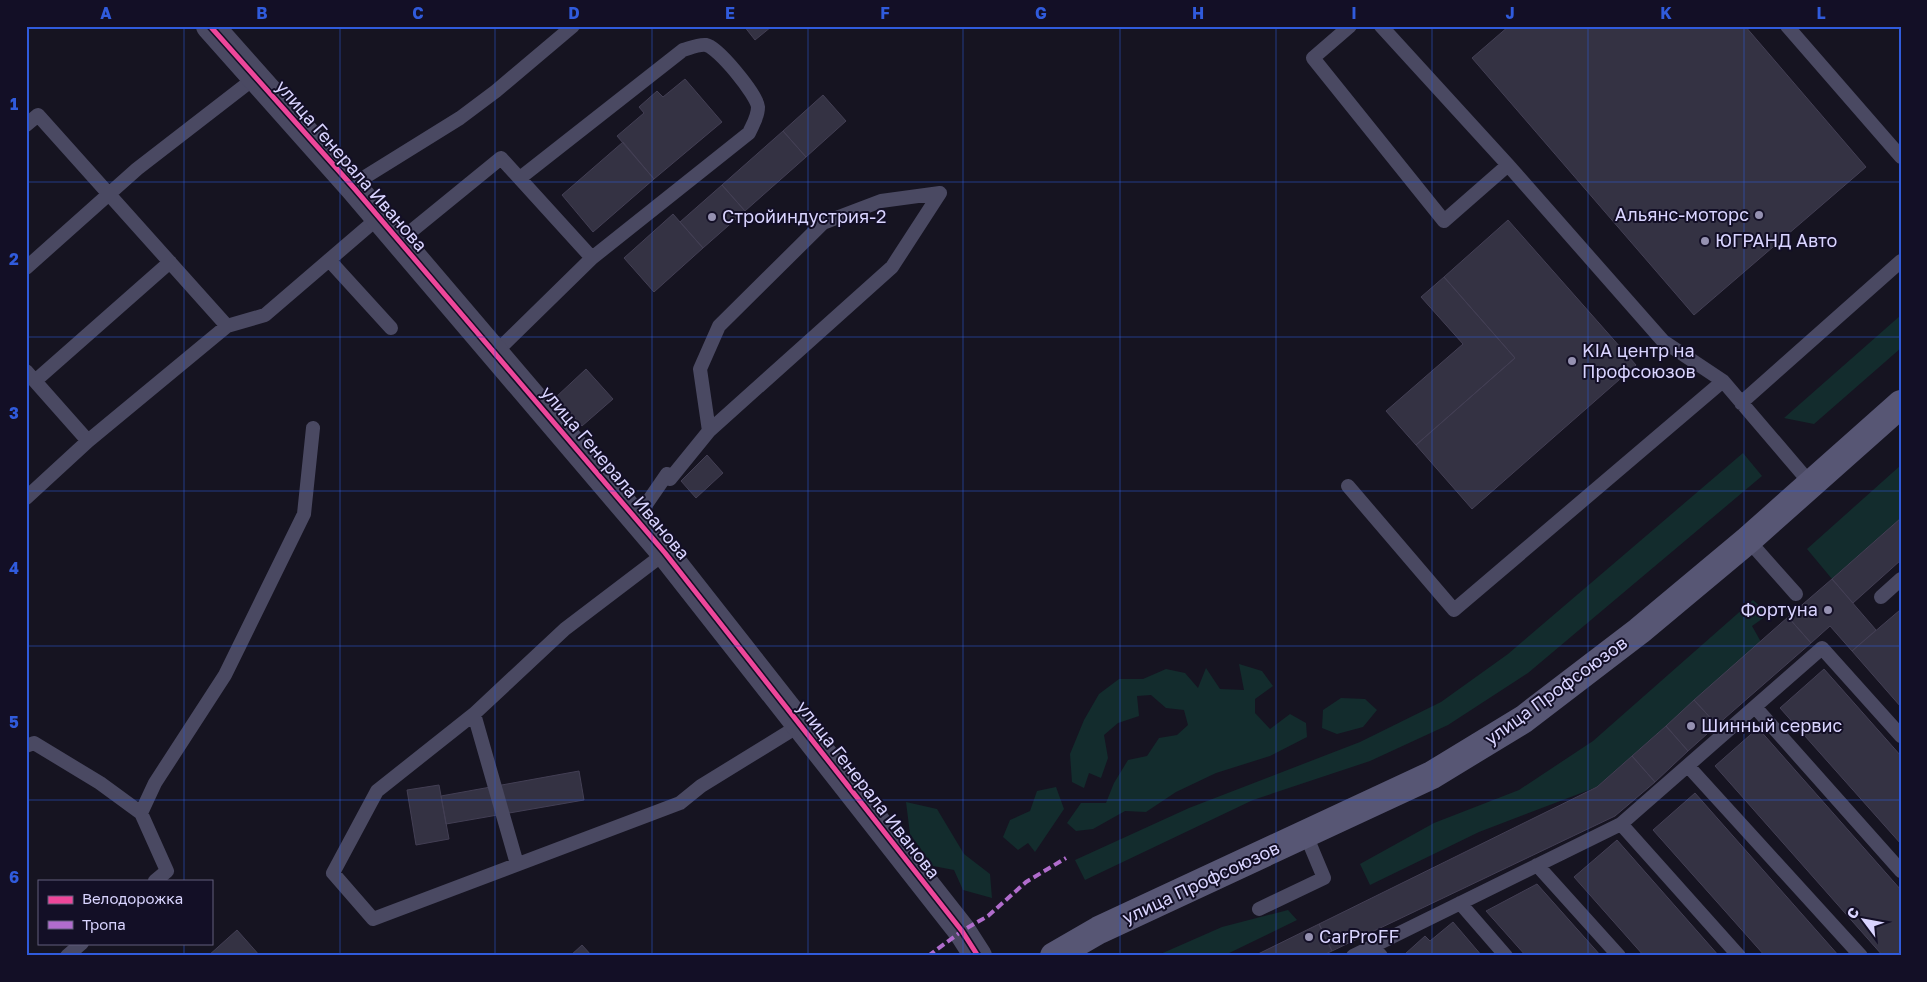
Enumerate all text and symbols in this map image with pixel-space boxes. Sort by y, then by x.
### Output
text: A [100,3,112,23]
text: B [256,3,268,23]
text: C [412,3,424,23]
text: D [568,3,580,23]
text: E [725,3,735,23]
text: F [880,3,890,23]
text: G [1035,3,1047,23]
text: H [1192,3,1204,23]
text: I [1351,3,1357,23]
text: J [1505,3,1515,23]
text: K [1660,3,1672,23]
text: L [1816,3,1826,23]
street label: улица Генерала Иванова [271,75,432,255]
text: 1 [10,94,18,114]
place label: Альянс-моторс [1615,203,1749,225]
place label: Стройиндустрия-2 [722,205,887,227]
marker: Альянс-моторс [1753,209,1765,221]
marker: Стройиндустрия-2 [706,211,718,223]
place label: ЮГРАНД Авто [1715,229,1837,251]
marker: ЮГРАНД Авто [1699,235,1711,247]
text: 2 [9,249,19,269]
place label: KIA центр на Профсоюзов [1582,339,1696,382]
marker: KIA центр на Профсоюзов [1566,355,1578,367]
street label: улица Генерала Иванова [537,381,695,564]
text: 3 [9,403,19,423]
text: 4 [9,558,19,578]
place label: Фортуна [1740,598,1818,620]
marker: Фортуна [1822,604,1834,616]
street label: улица Профсоюзов [1480,631,1631,749]
street label: улица Генерала Иванова [792,696,945,883]
text: 5 [9,712,19,732]
place label: Шинный сервис [1701,714,1842,736]
marker: Шинный сервис [1685,720,1697,732]
street label: улица Профсоюзов [1118,836,1283,928]
text: 6 [9,867,19,887]
legend [38,880,212,944]
text: Велодорожка [82,889,183,907]
north arrow [1840,894,1890,944]
text: С [1843,904,1862,922]
text: Тропа [82,915,126,933]
place label: CarProFF [1319,925,1399,947]
marker: CarProFF [1303,931,1315,943]

